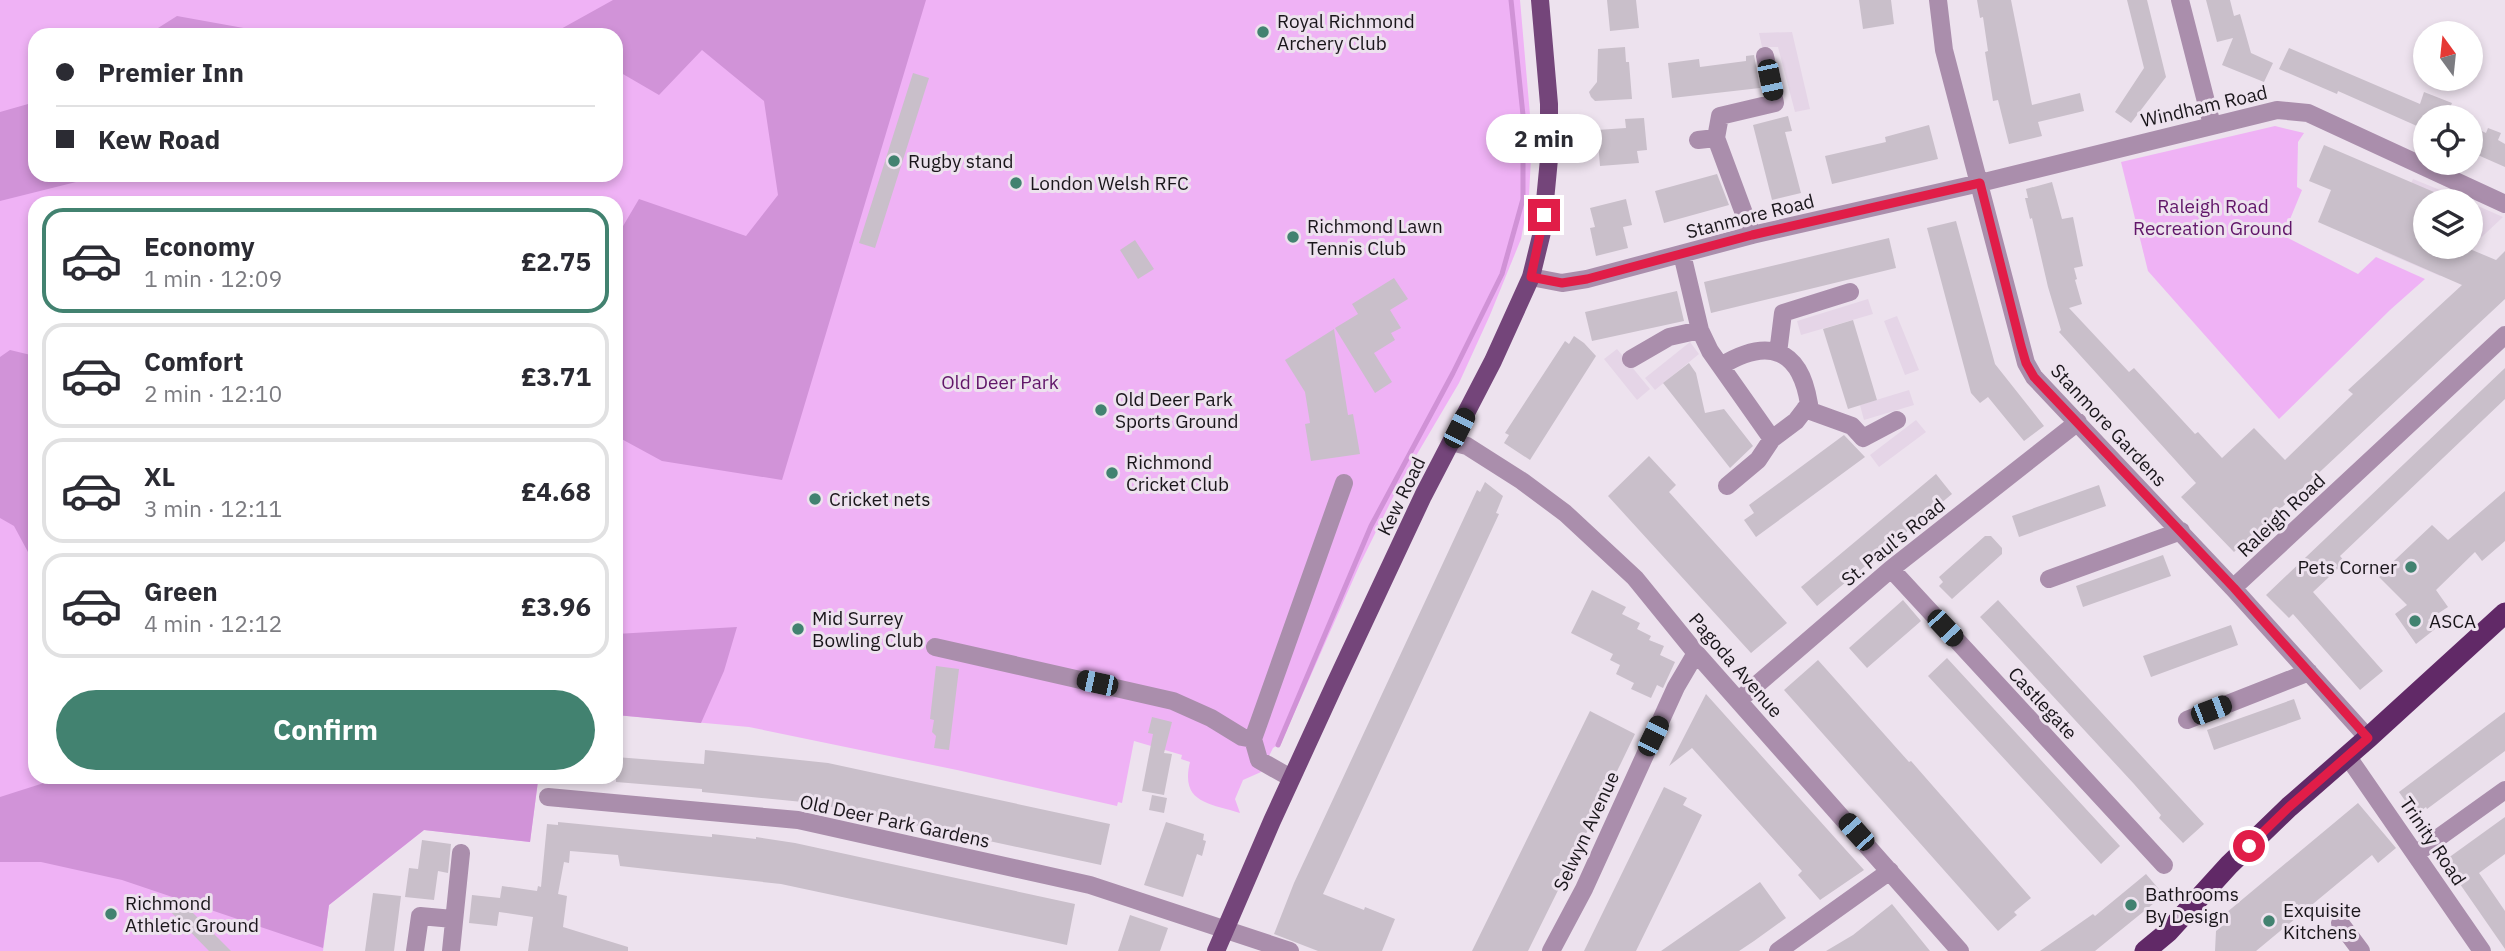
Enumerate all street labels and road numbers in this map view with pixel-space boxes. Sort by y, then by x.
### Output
street label: Windham Road [2138,80,2270,132]
street label: Stanmore Road [1683,188,1817,244]
street label: Stanmore Gardens [2046,359,2172,491]
street label: Kew Road [1372,453,1430,539]
street label: Raleigh Road [2232,468,2330,562]
street label: St. Paul’s Road [1836,493,1950,591]
street label: Pagoda Avenue [1684,608,1788,722]
street label: Castlegate [2003,662,2083,744]
street label: Selwyn Avenue [1548,767,1624,895]
street label: Old Deer Park Gardens [798,789,992,853]
street label: Trinity Road [2395,792,2471,890]

